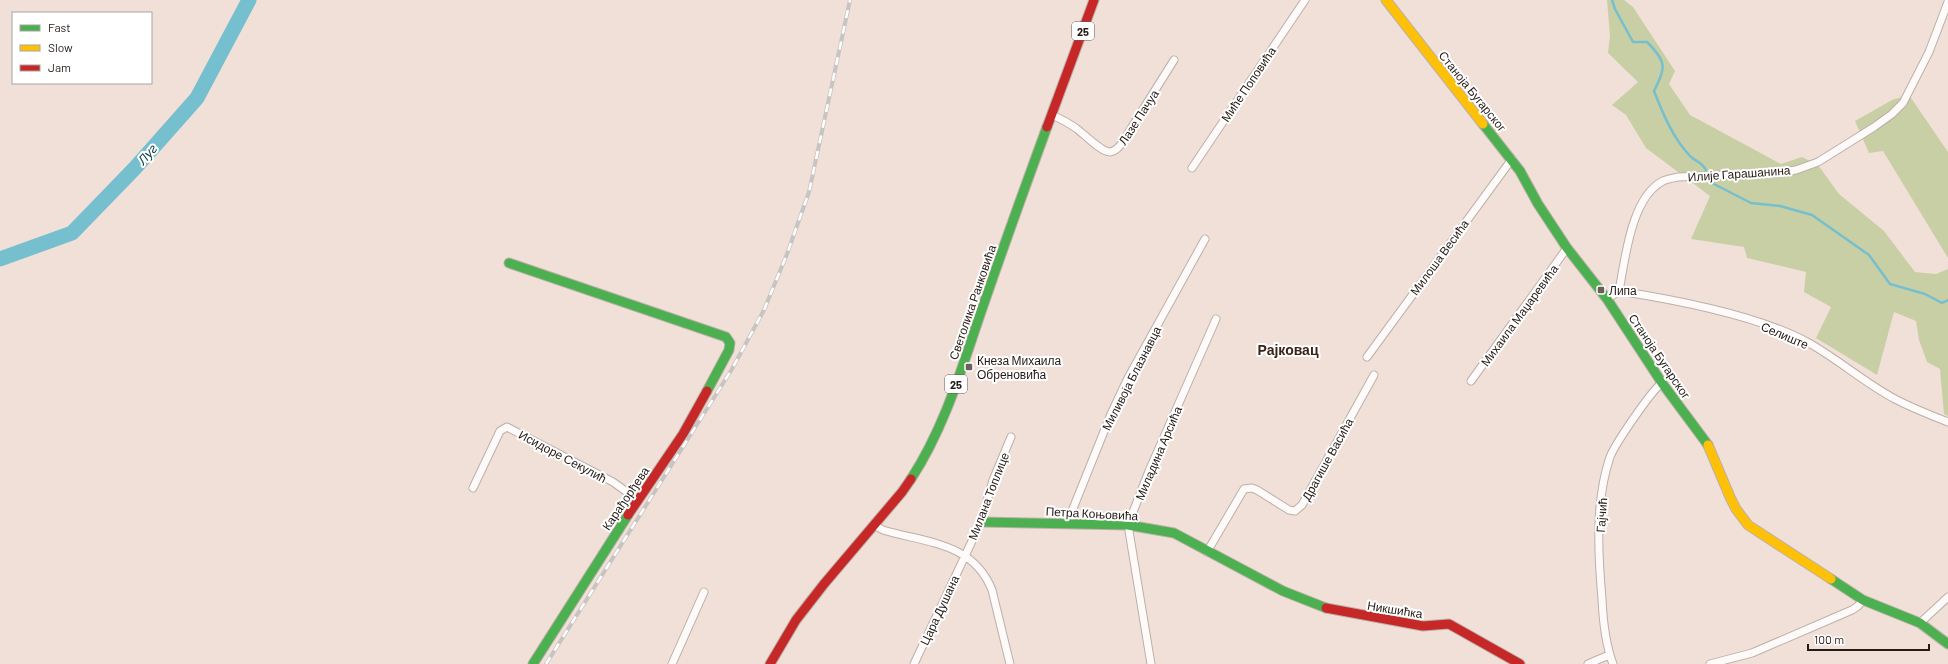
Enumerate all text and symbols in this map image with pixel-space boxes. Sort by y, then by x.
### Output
legend [12,12,152,84]
text: Fast [48,20,71,34]
road number: 25 [1072,22,1094,40]
text: Slow [48,40,73,54]
street label: Миће Поповића [1218,44,1278,124]
street label: Станоја Бугарског [1436,48,1510,135]
text: Jam [48,60,71,74]
street label: Лазе Пачуа [1115,87,1162,148]
water label: Луг [133,140,161,168]
street label: Илије Гарашанина [1687,162,1791,185]
street label: Милоша Весића [1407,216,1471,298]
street label: Светолика Ранковића [946,242,998,361]
street label: Михаила Маџаревића [1478,261,1561,369]
place label: Липа [1609,283,1637,297]
marker: Липа [1596,285,1606,295]
street label: Станоја Бугарског [1626,311,1694,402]
street label: Селиште [1759,319,1811,351]
street label: Миливоја Блазнавца [1099,323,1164,433]
district label: Рајковац [1257,341,1319,358]
place label: Кнеза Михаила Обреновића [977,353,1062,382]
marker: Кнеза Михаила Обреновића [964,362,974,372]
road number: 25 [945,375,967,393]
street label: Миладина Арсића [1132,404,1185,502]
street label: Драгише Васића [1299,415,1356,503]
street label: Исидоре Секулић [516,427,609,486]
street label: Милана Топлице [965,450,1012,542]
street label: Карађорђева [599,463,652,533]
street label: Гајчић [1593,497,1610,533]
street label: Петра Коњовића [1045,504,1139,523]
street label: Цара Душана [917,573,962,648]
street label: Никшићка [1366,598,1424,620]
scale bar [1808,626,1929,652]
text: 100 m [1814,632,1844,646]

